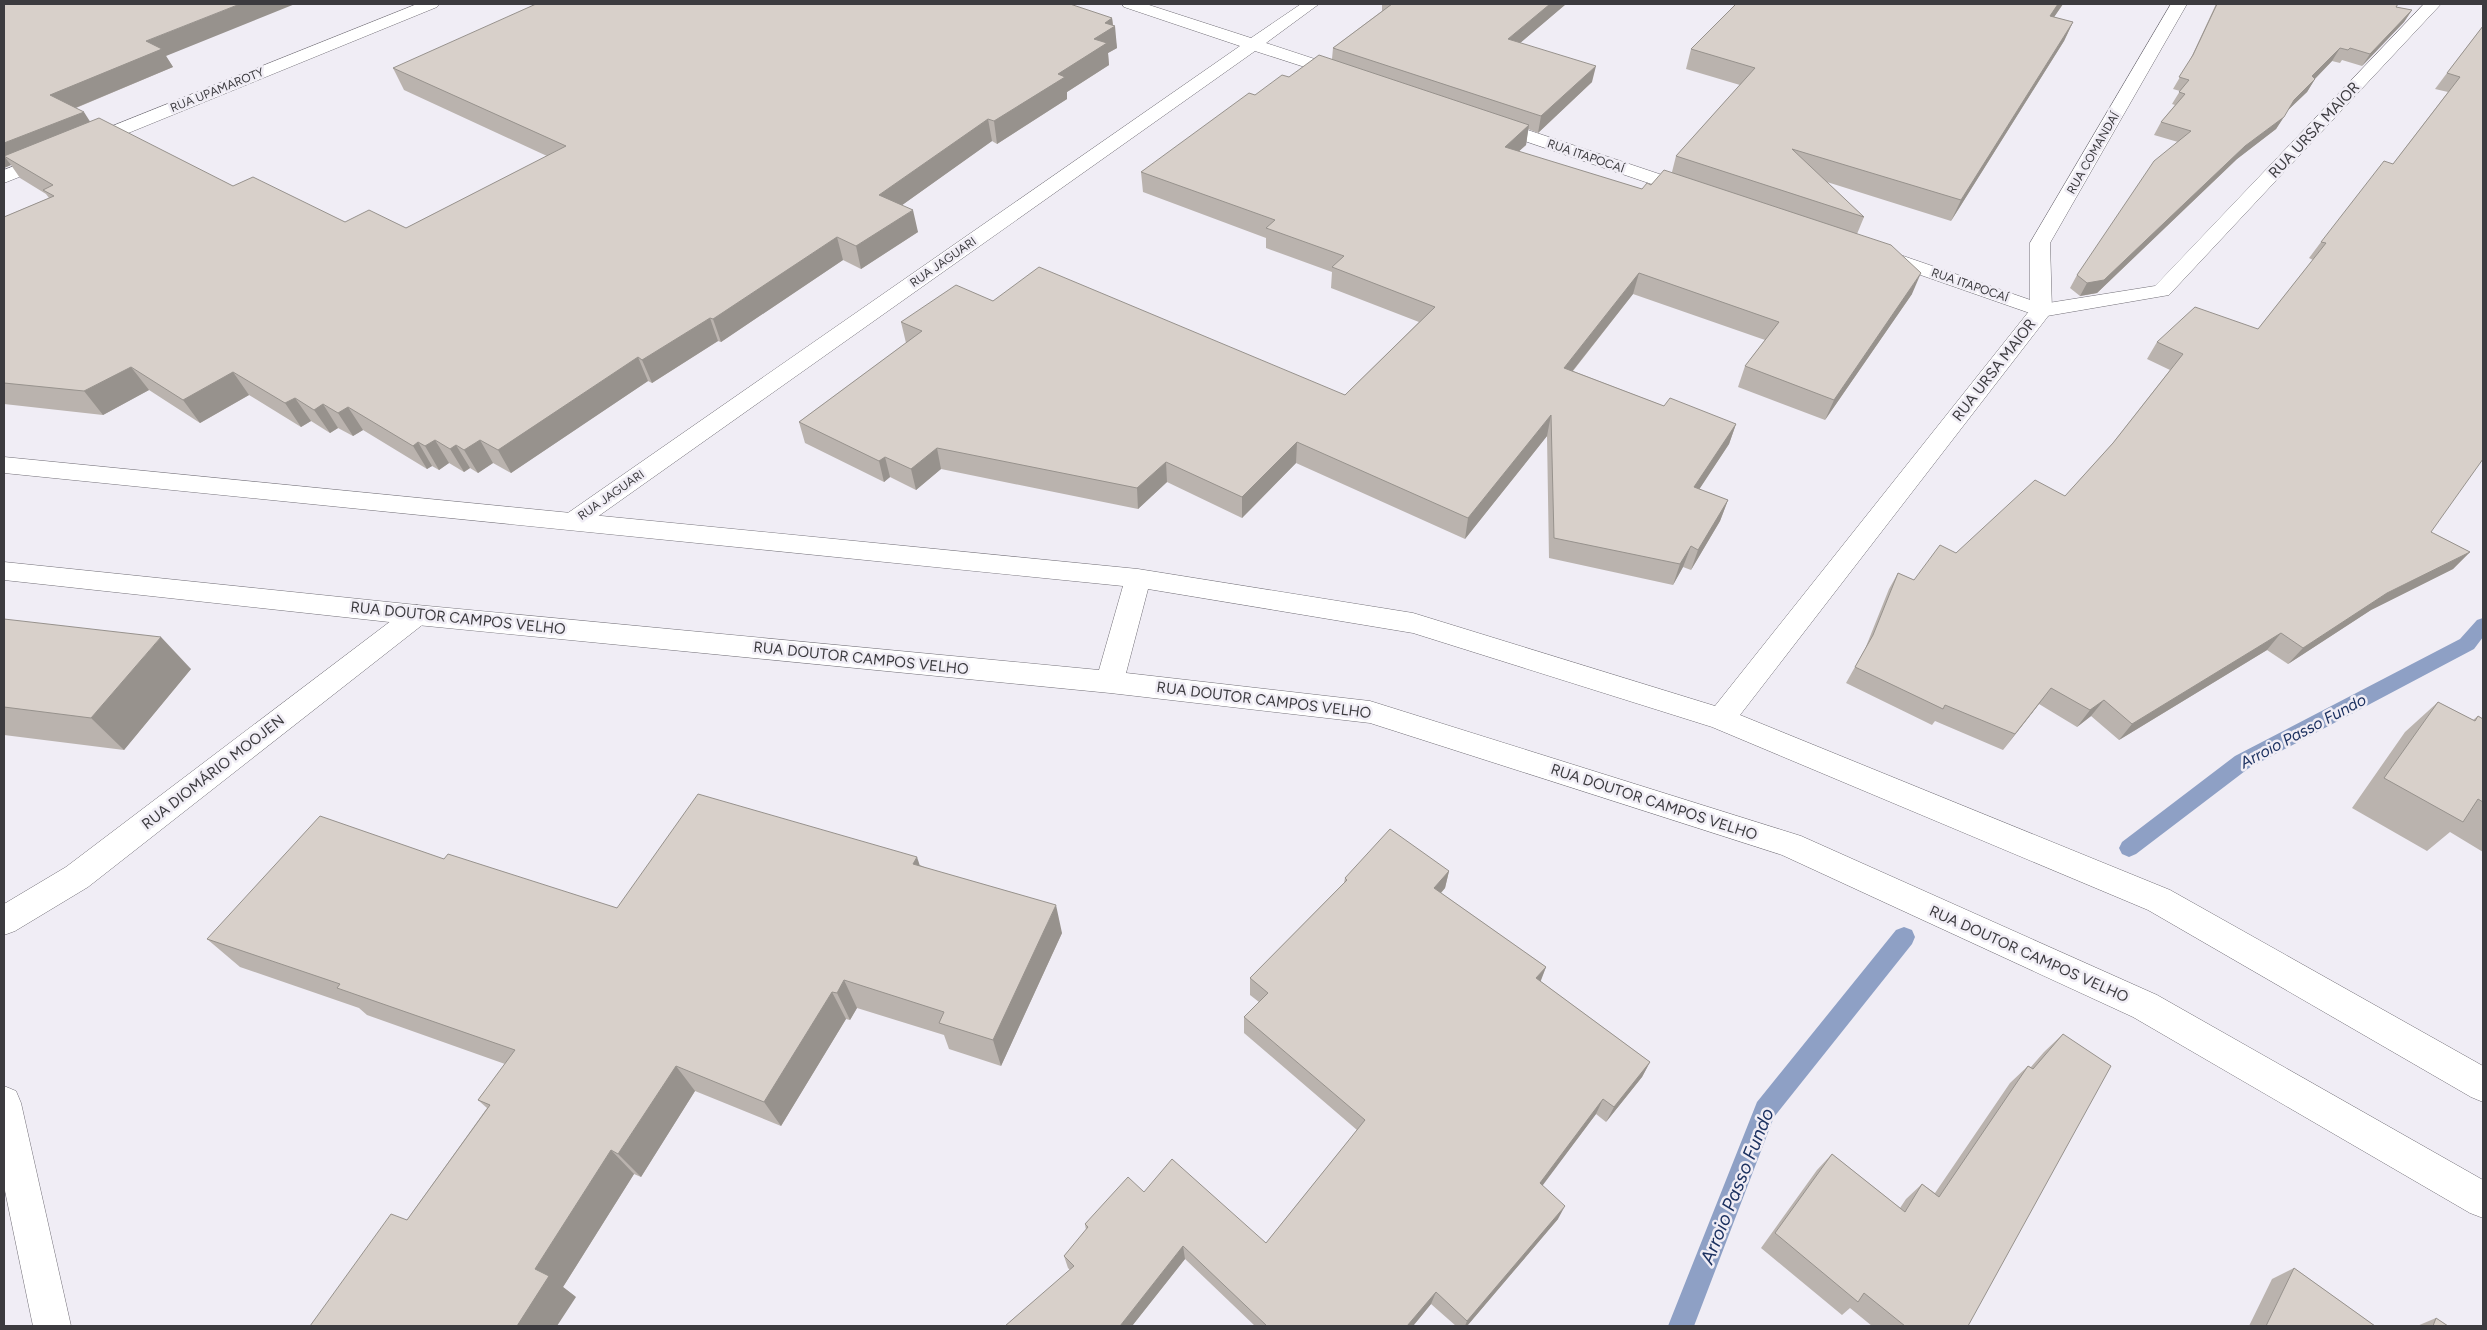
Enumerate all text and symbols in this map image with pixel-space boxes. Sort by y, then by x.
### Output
street label: RUA UPAMAROTY [168,65,266,115]
street label: RUA URSA MAIOR [2265,78,2363,182]
street label: RUA COMANDAÍ [2064,109,2122,196]
street label: RUA ITAPOCAÍ [1546,136,1627,176]
street label: RUA JAGUARI [907,234,979,290]
street label: RUA ITAPOCAÍ [1930,265,2011,305]
street label: RUA URSA MAIOR [1948,315,2040,425]
street label: RUA JAGUARI [575,467,647,523]
street label: RUA DOUTOR CAMPOS VELHO [350,598,566,638]
street label: RUA DOUTOR CAMPOS VELHO [753,638,969,678]
street label: RUA DOUTOR CAMPOS VELHO [1156,678,1372,722]
water label: Arroio Passo Fundo [2236,690,2369,773]
street label: RUA DIOMÁRIO MOOJEN [138,711,288,833]
street label: RUA DOUTOR CAMPOS VELHO [1548,760,1760,844]
street label: RUA DOUTOR CAMPOS VELHO [1927,902,2131,1006]
water label: Arroio Passo Fundo [1695,1105,1779,1268]

